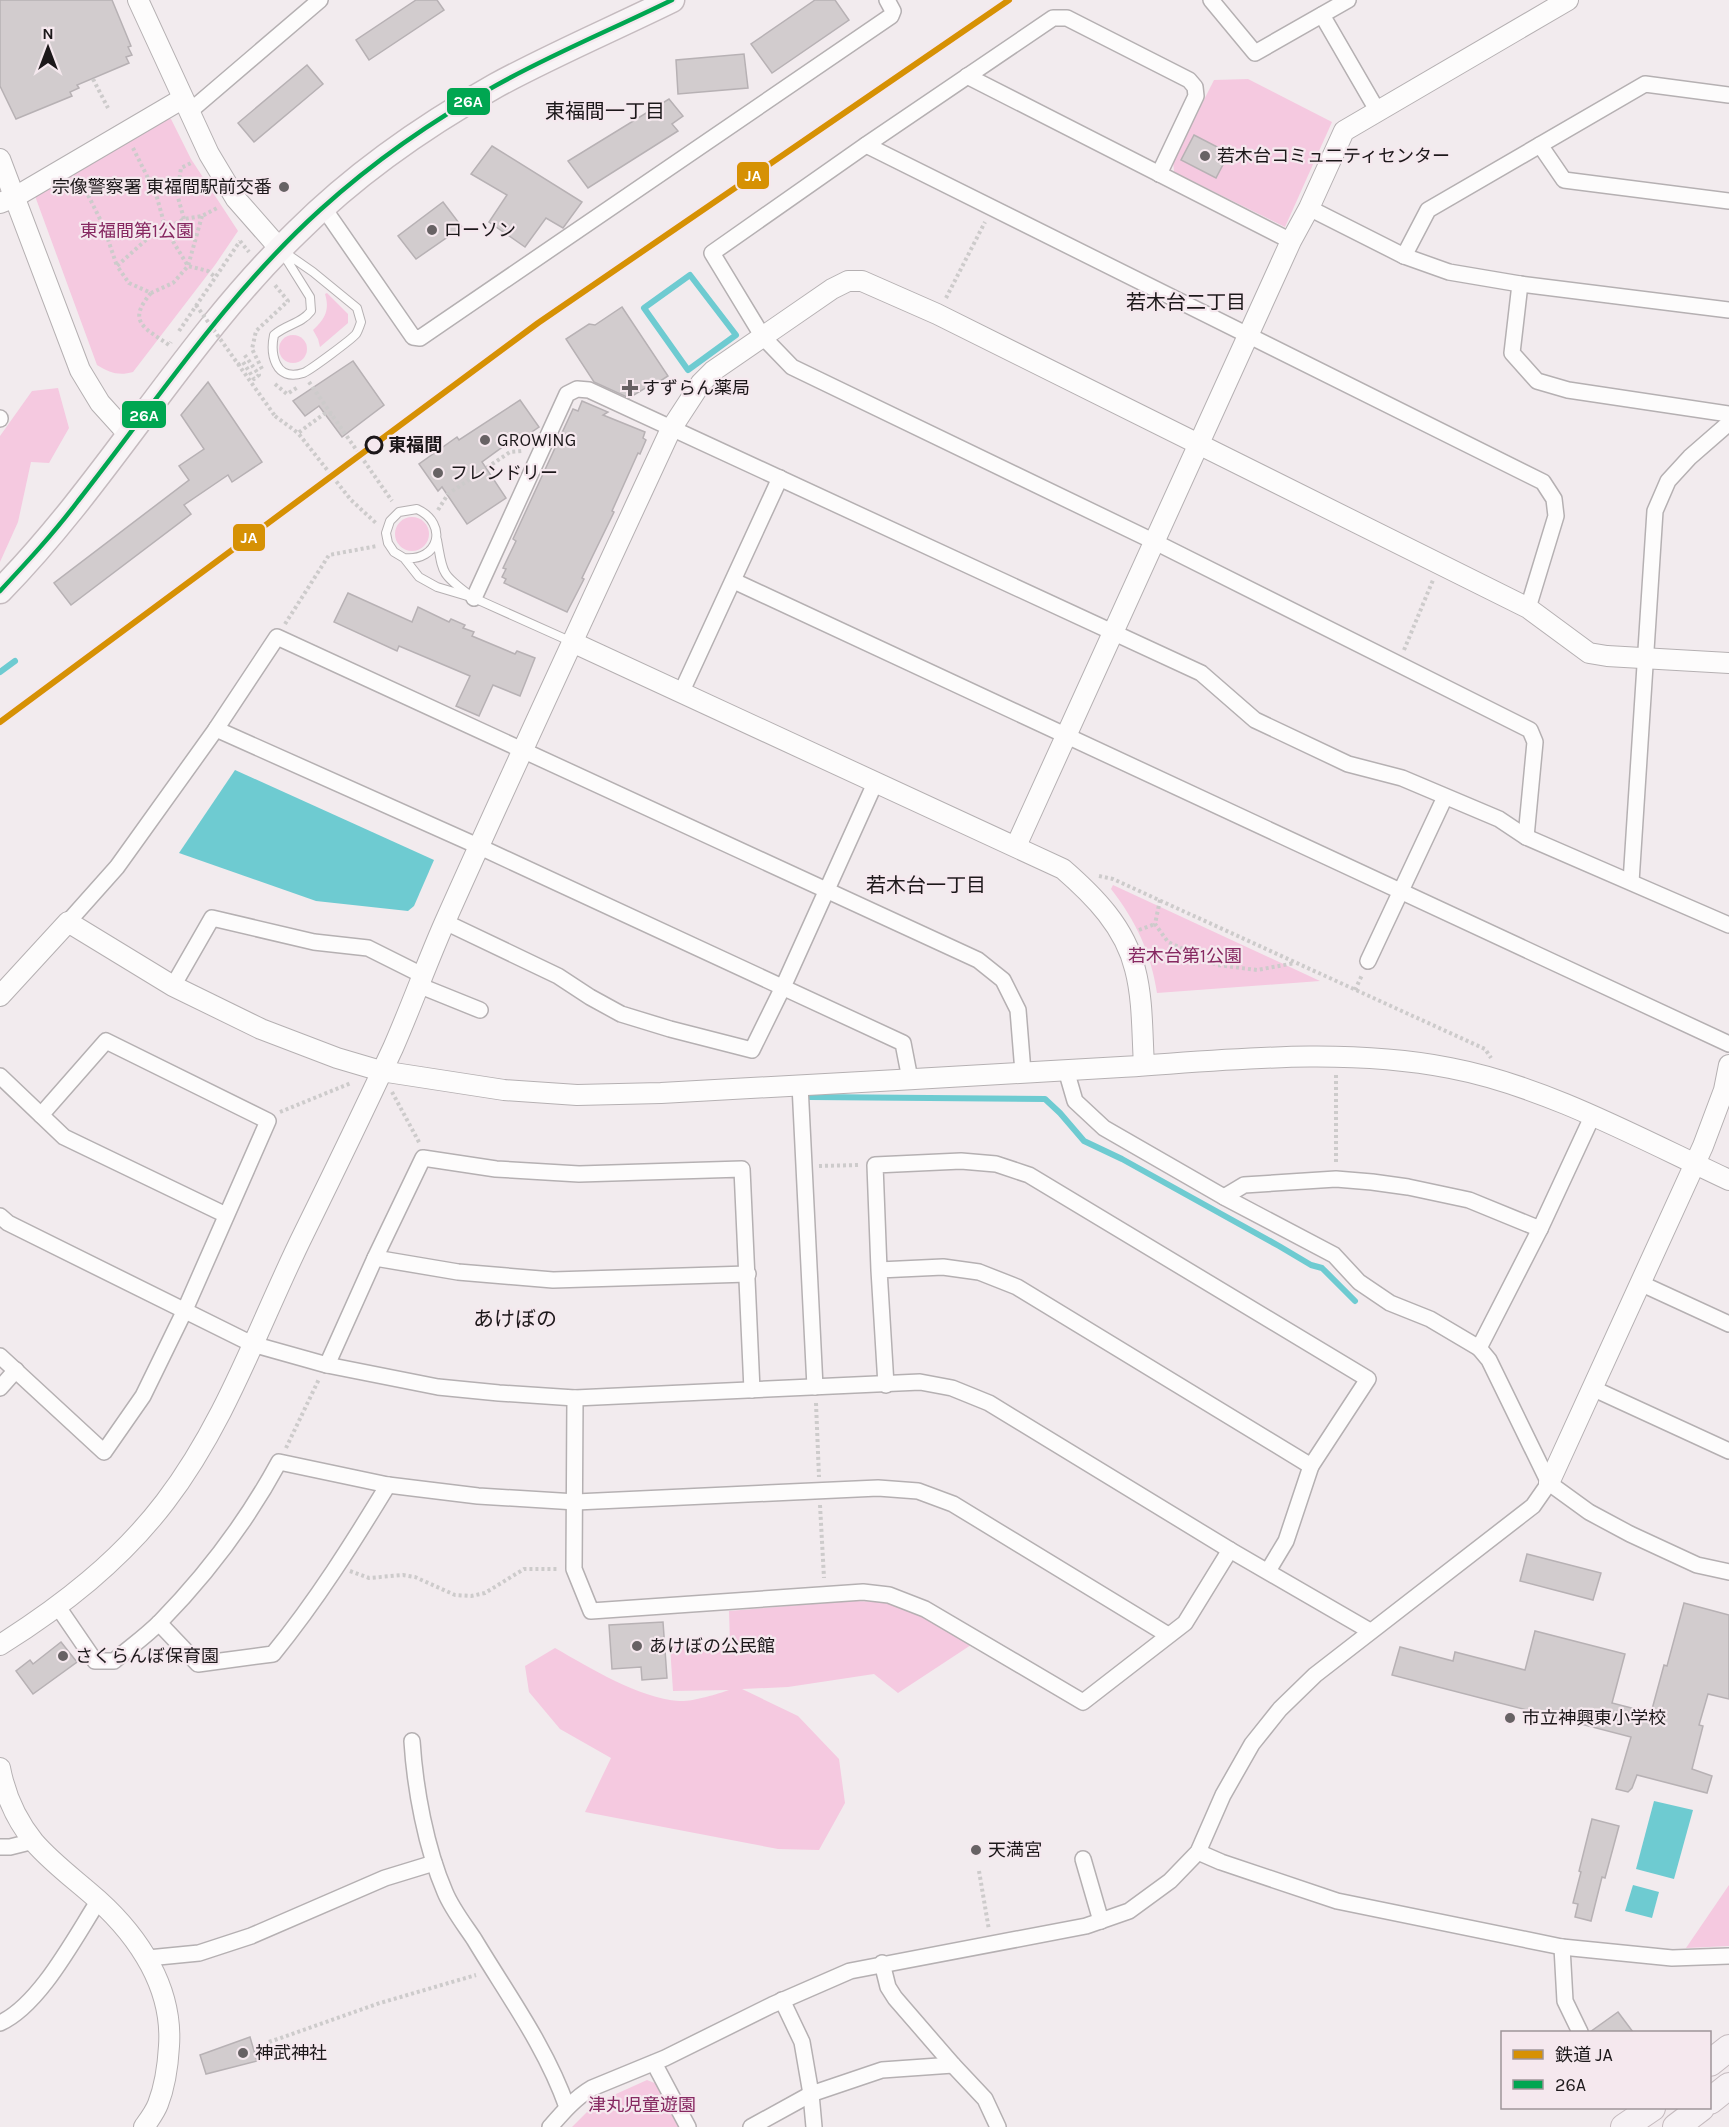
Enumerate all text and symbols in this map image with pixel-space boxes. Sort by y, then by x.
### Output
north arrow [18,18,78,78]
text: N [42,24,54,43]
line badge: 26A [446,87,491,116]
text: 26A [453,92,483,111]
district label: 東福間一丁目 [545,100,665,123]
place label: 若木台コミュ二ティセンター [1217,145,1450,167]
marker: 若木台コミュ二ティセンター [1198,149,1212,163]
line badge: JA [736,161,770,190]
text: JA [744,166,762,185]
place label: 宗像警察署 東福間駅前交番 [52,176,272,198]
marker: 宗像警察署 東福間駅前交番 [277,180,291,194]
place label: ローソン [444,219,516,241]
park label: 東福間第1公園 [80,220,194,242]
marker: ローソン [425,223,439,237]
district label: 若木台二丁目 [1126,291,1246,314]
place label: すずらん薬局 [642,377,750,399]
marker: すずらん薬局 [623,381,637,395]
line badge: 26A [121,400,167,429]
text: 26A [129,406,159,425]
place label: GROWING [497,429,576,451]
marker: GROWING [478,433,492,447]
place label: 東福間 [388,434,442,456]
marker: 東福間 [365,436,383,454]
place label: フレンドリー [450,462,558,484]
marker: フレンドリー [431,466,445,480]
line badge: JA [232,523,266,552]
text: JA [240,528,258,547]
district label: 若木台一丁目 [866,874,986,897]
park label: 若木台第1公園 [1128,945,1242,967]
district label: あけぼの [473,1307,557,1331]
place label: あけぼの公民館 [649,1635,775,1657]
marker: あけぼの公民館 [630,1639,644,1653]
place label: さくらんぼ保育園 [75,1645,219,1667]
marker: さくらんぼ保育園 [56,1649,70,1663]
place label: 市立神興東小学校 [1522,1707,1666,1729]
marker: 市立神興東小学校 [1503,1711,1517,1725]
place label: 天満宮 [988,1839,1042,1861]
marker: 天満宮 [969,1843,983,1857]
legend [1501,2031,1711,2109]
place label: 神武神社 [255,2042,327,2064]
text: 鉄道 JA [1555,2044,1613,2066]
marker: 神武神社 [236,2046,250,2060]
text: 26A [1555,2074,1586,2096]
park label: 津丸児童遊園 [588,2094,696,2116]

